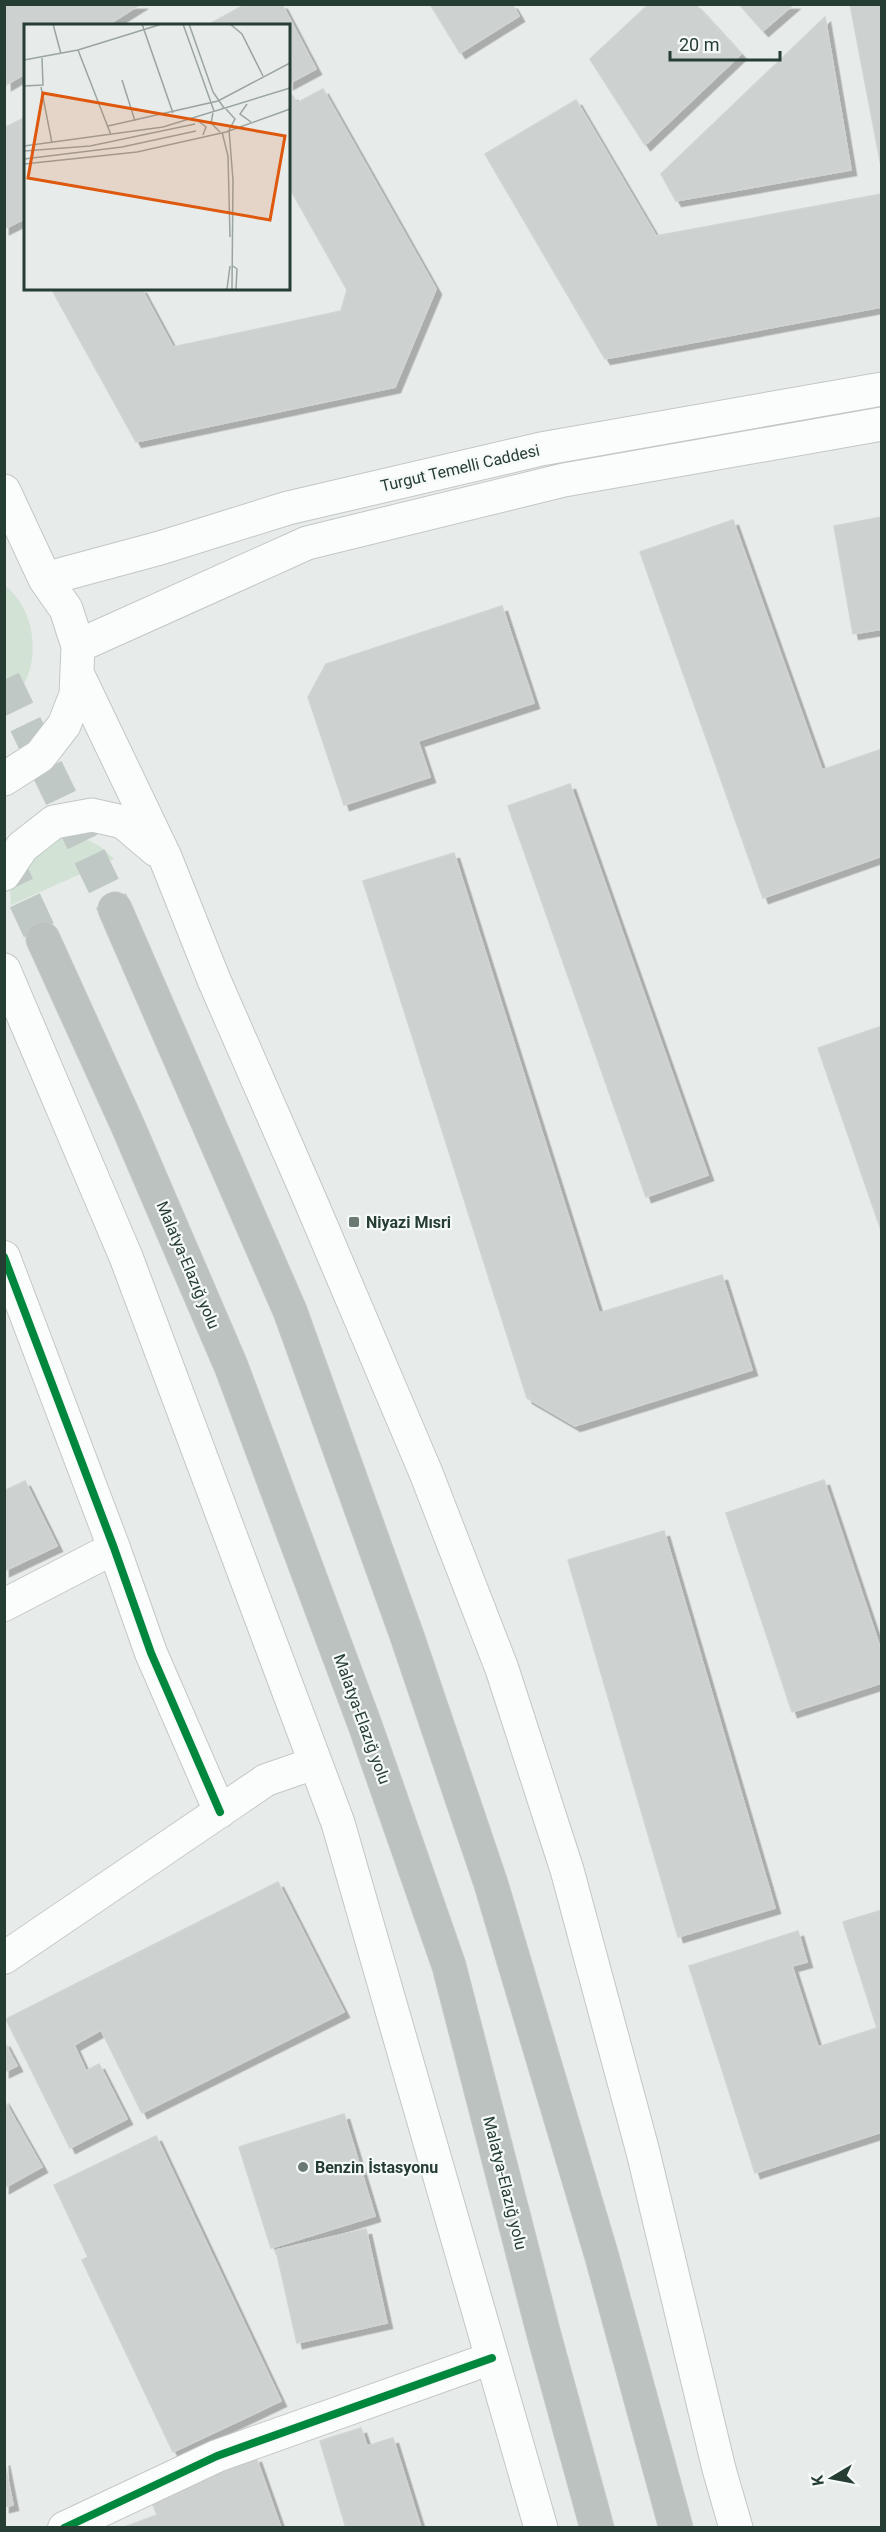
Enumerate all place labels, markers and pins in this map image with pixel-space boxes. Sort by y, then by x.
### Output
place label: Niyazi Mısri [366,1213,451,1232]
marker: Niyazi Mısri [347,1215,361,1229]
place label: Benzin İstasyonu [315,2158,438,2177]
marker: Benzin İstasyonu [296,2160,310,2174]

